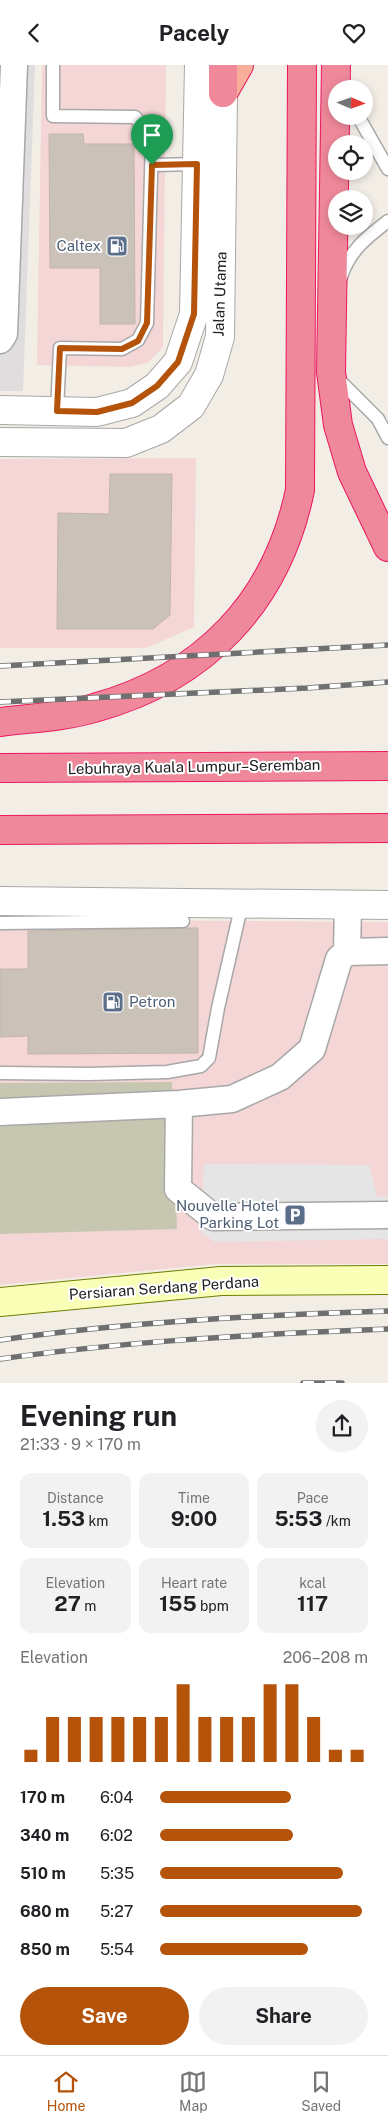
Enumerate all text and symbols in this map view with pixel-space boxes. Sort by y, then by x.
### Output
icon: back [20,19,48,47]
icon: heart [340,19,368,47]
text: Pacely [159,20,229,46]
north arrow [328,80,372,125]
map controls [328,80,373,235]
pin [131,114,173,165]
icon: arrive [138,121,166,149]
button: locate [328,135,373,180]
button: layers [328,190,373,235]
fuel station icon: Caltex [105,234,129,258]
place label: Caltex [56,237,101,254]
street label: Jalan Utama [210,251,229,337]
street label: Lebuhraya Kuala Lumpur–Seremban [67,756,320,777]
fuel station icon: Petron [101,990,125,1014]
place label: Petron [129,993,175,1010]
place label: Nouvelle Hotel Parking Lot [176,1197,279,1231]
parking icon: Nouvelle Hotel Parking Lot [283,1203,307,1227]
street label: Persiaran Serdang Perdana [68,1272,260,1303]
text: Evening run [20,1399,177,1432]
button: share [316,1400,368,1452]
text: 21:33 · 9 × 170 m [20,1435,141,1454]
text: Distance [47,1490,104,1506]
text: Time [178,1490,210,1506]
text: Pace [297,1490,329,1506]
text: 1.53 [42,1506,85,1531]
text: 9:00 [171,1506,217,1531]
text: 5:53 [275,1506,323,1531]
text: km [85,1513,108,1529]
text: /km [323,1513,351,1529]
text: Elevation [46,1575,105,1591]
text: Heart rate [161,1575,227,1591]
text: kcal [299,1575,326,1591]
text: 27 [54,1591,81,1616]
text: 155 [159,1591,197,1616]
text: 117 [297,1591,328,1616]
text: m [81,1598,96,1614]
text: bpm [197,1598,229,1614]
text: Elevation [20,1648,88,1667]
text: 206–208 m [283,1648,368,1667]
text: 170 m [20,1788,65,1807]
text: 6:04 [100,1788,133,1807]
text: 340 m [20,1826,69,1845]
text: 6:02 [100,1826,133,1845]
text: 510 m [20,1864,66,1883]
text: 5:35 [100,1864,134,1883]
text: 680 m [20,1902,69,1921]
text: 5:27 [100,1902,133,1921]
text: 850 m [20,1940,70,1959]
text: 5:54 [100,1940,134,1959]
button: Save [20,1987,189,2045]
button: Share [199,1987,368,2045]
tab: Home [47,2068,85,2114]
tab: Map [179,2068,207,2114]
tab: Saved [301,2068,341,2114]

